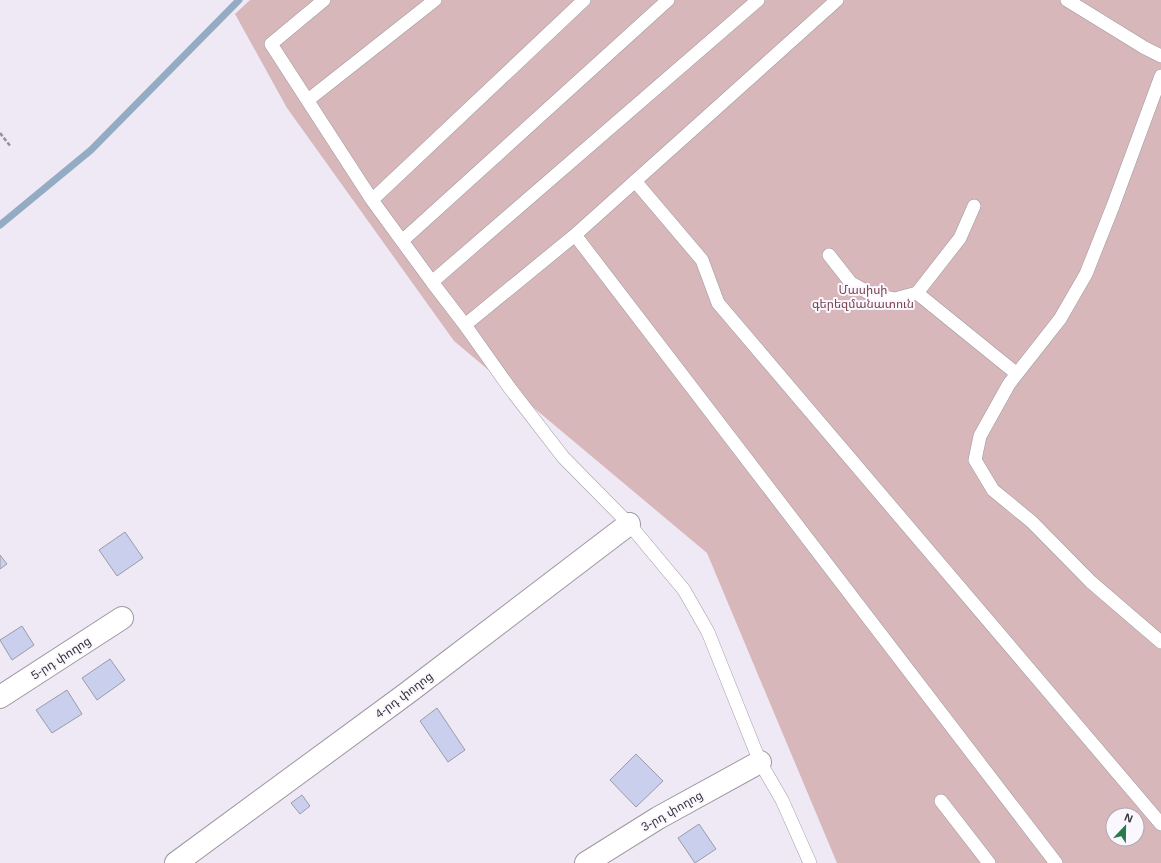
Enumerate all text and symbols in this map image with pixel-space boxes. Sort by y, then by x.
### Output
park label: Մասիսի գերեզմանատուն [812,283,914,311]
street label: 5-րդ փողոց [28,633,94,683]
street label: 4-րդ փողոց [372,669,436,721]
street label: 3-րդ փողոց [639,788,705,834]
north arrow [1105,807,1145,847]
text: N [1123,811,1135,825]

